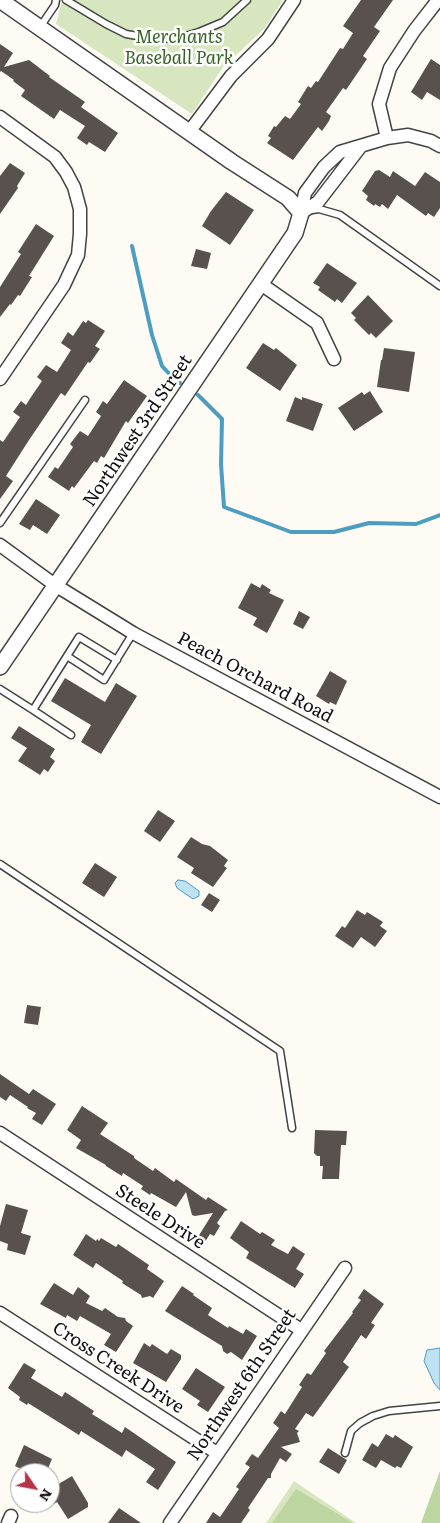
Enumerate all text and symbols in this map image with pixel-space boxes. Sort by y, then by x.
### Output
park label: Merchants Baseball Park [124,27,234,70]
street label: Northwest 3rd Street [79,351,197,511]
street label: Peach Orchard Road [174,628,336,728]
street label: Steele Drive [111,1180,209,1254]
street label: Northwest 6th Street [183,1305,301,1465]
street label: Cross Creek Drive [48,1317,188,1419]
north arrow [10,1463,60,1513]
text: N [35,1485,58,1506]

